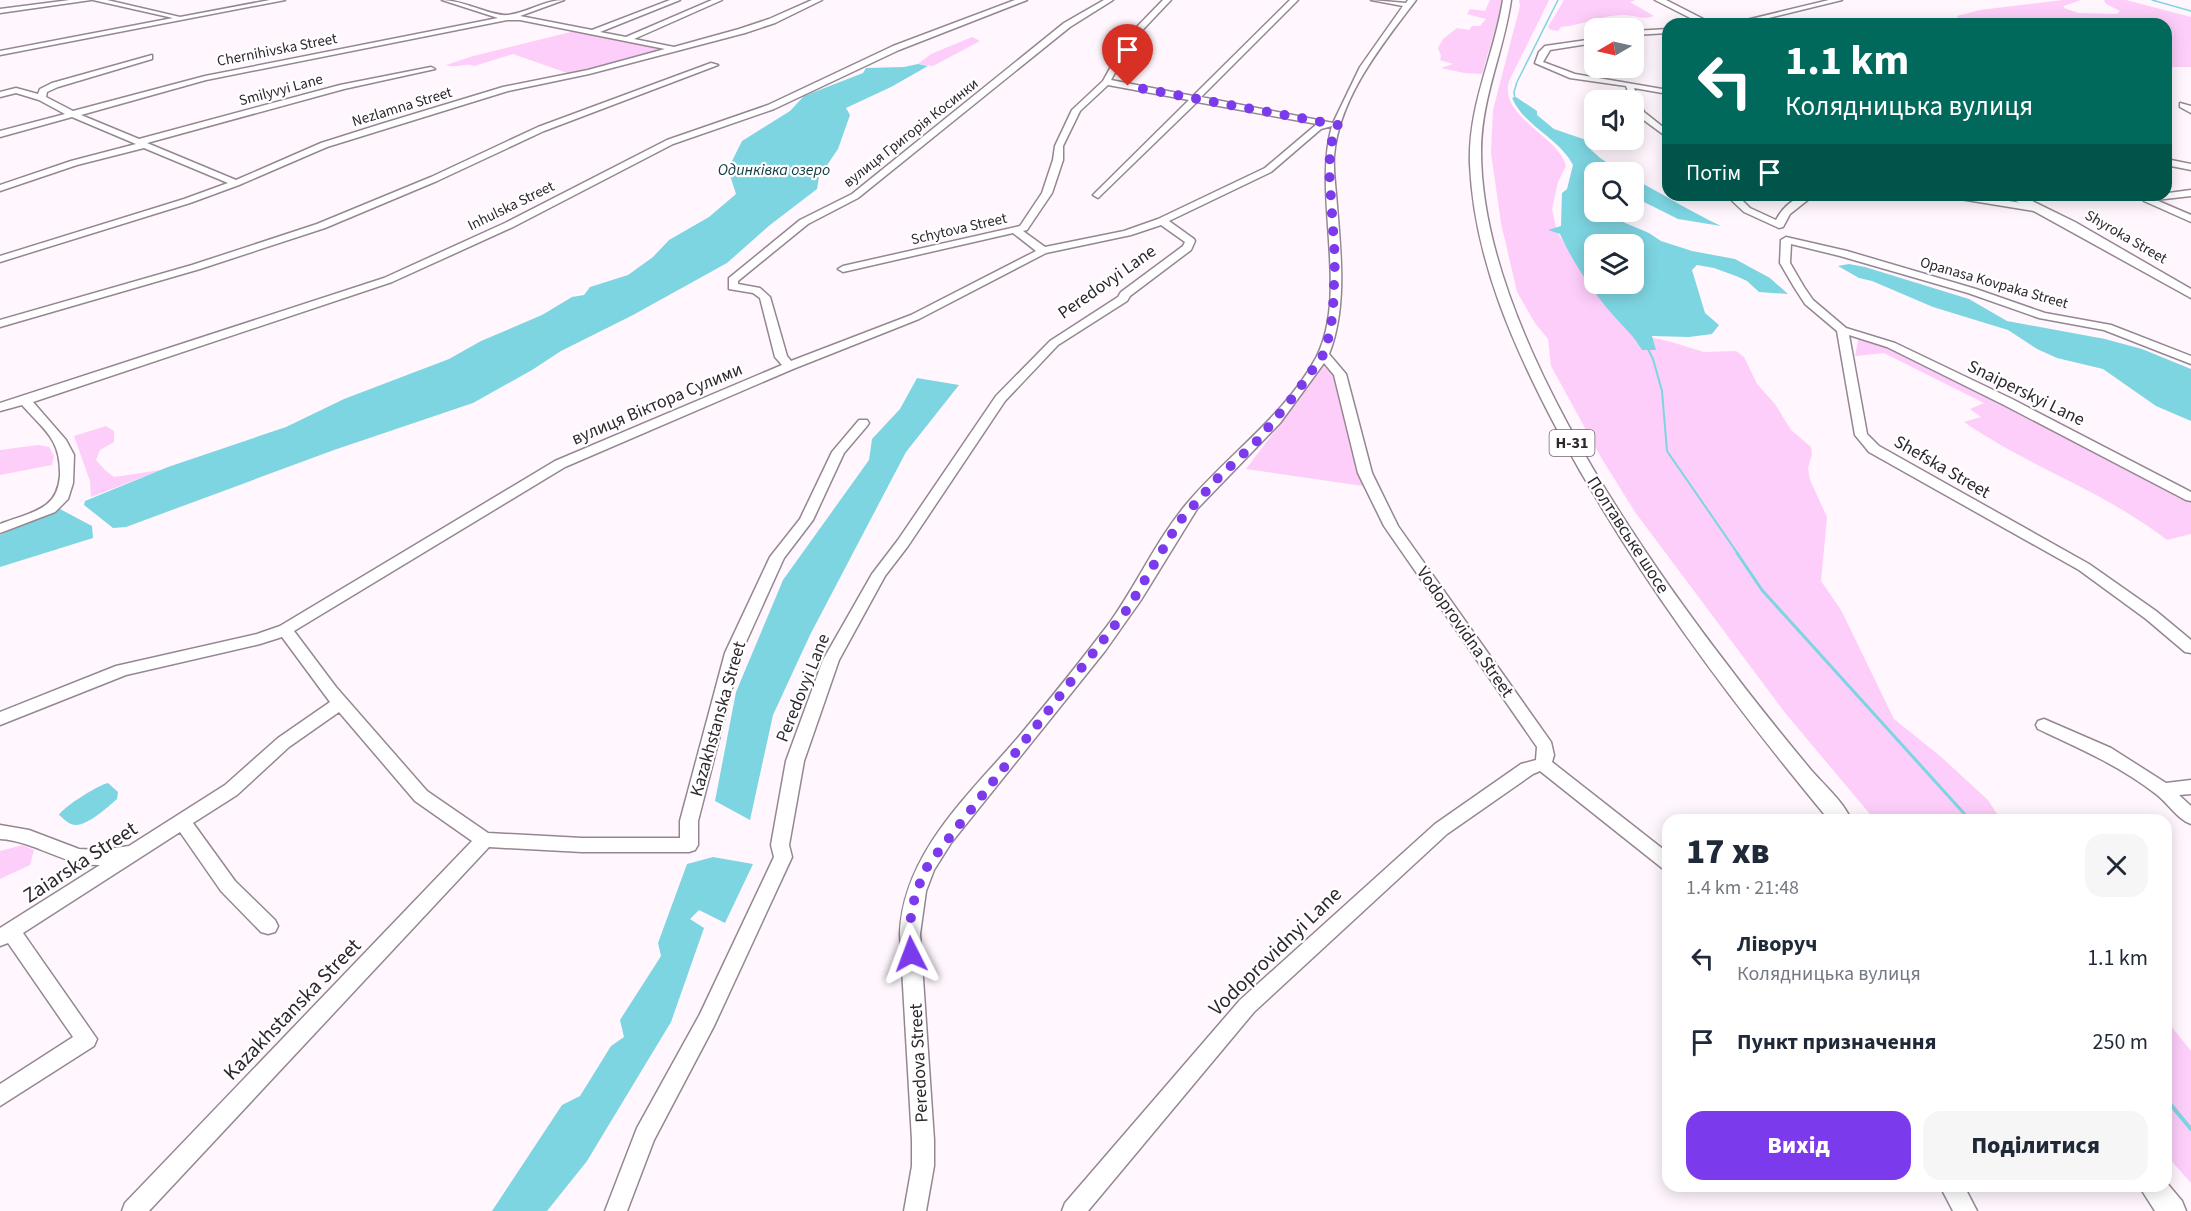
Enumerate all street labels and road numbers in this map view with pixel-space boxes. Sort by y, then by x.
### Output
street label: Chernihivska Street [215,28,339,72]
street label: Smilyvyi Lane [237,69,325,111]
street label: вулиця Григорія Косинки [839,74,983,192]
street label: Nezlamna Street [349,82,455,132]
street label: Inhulska Street [464,176,558,236]
street label: Shyroka Street [2081,205,2171,269]
street label: Schytova Street [909,208,1009,250]
street label: Peredovyi Lane [1053,239,1161,325]
street label: Opanasa Kovpaka Street [1918,252,2070,314]
street label: Snaiperskyi Lane [1963,354,2089,432]
street label: вулиця Віктора Сулими [568,357,746,451]
street label: Shefska Street [1889,429,1995,505]
road number: Н-31 [1550,430,1594,456]
street label: Полтавське шосе [1581,471,1675,599]
street label: Vodoprovidna Street [1410,561,1520,703]
street label: Peredovyi Lane [770,630,836,746]
street label: Kazakhstanska Street [684,638,752,800]
street label: Zaiarska Street [17,814,143,910]
street label: Vodoprovidnyi Lane [1202,879,1348,1023]
street label: Kazakhstanska Street [216,931,368,1087]
street label: Peredova Street [903,1003,935,1123]

